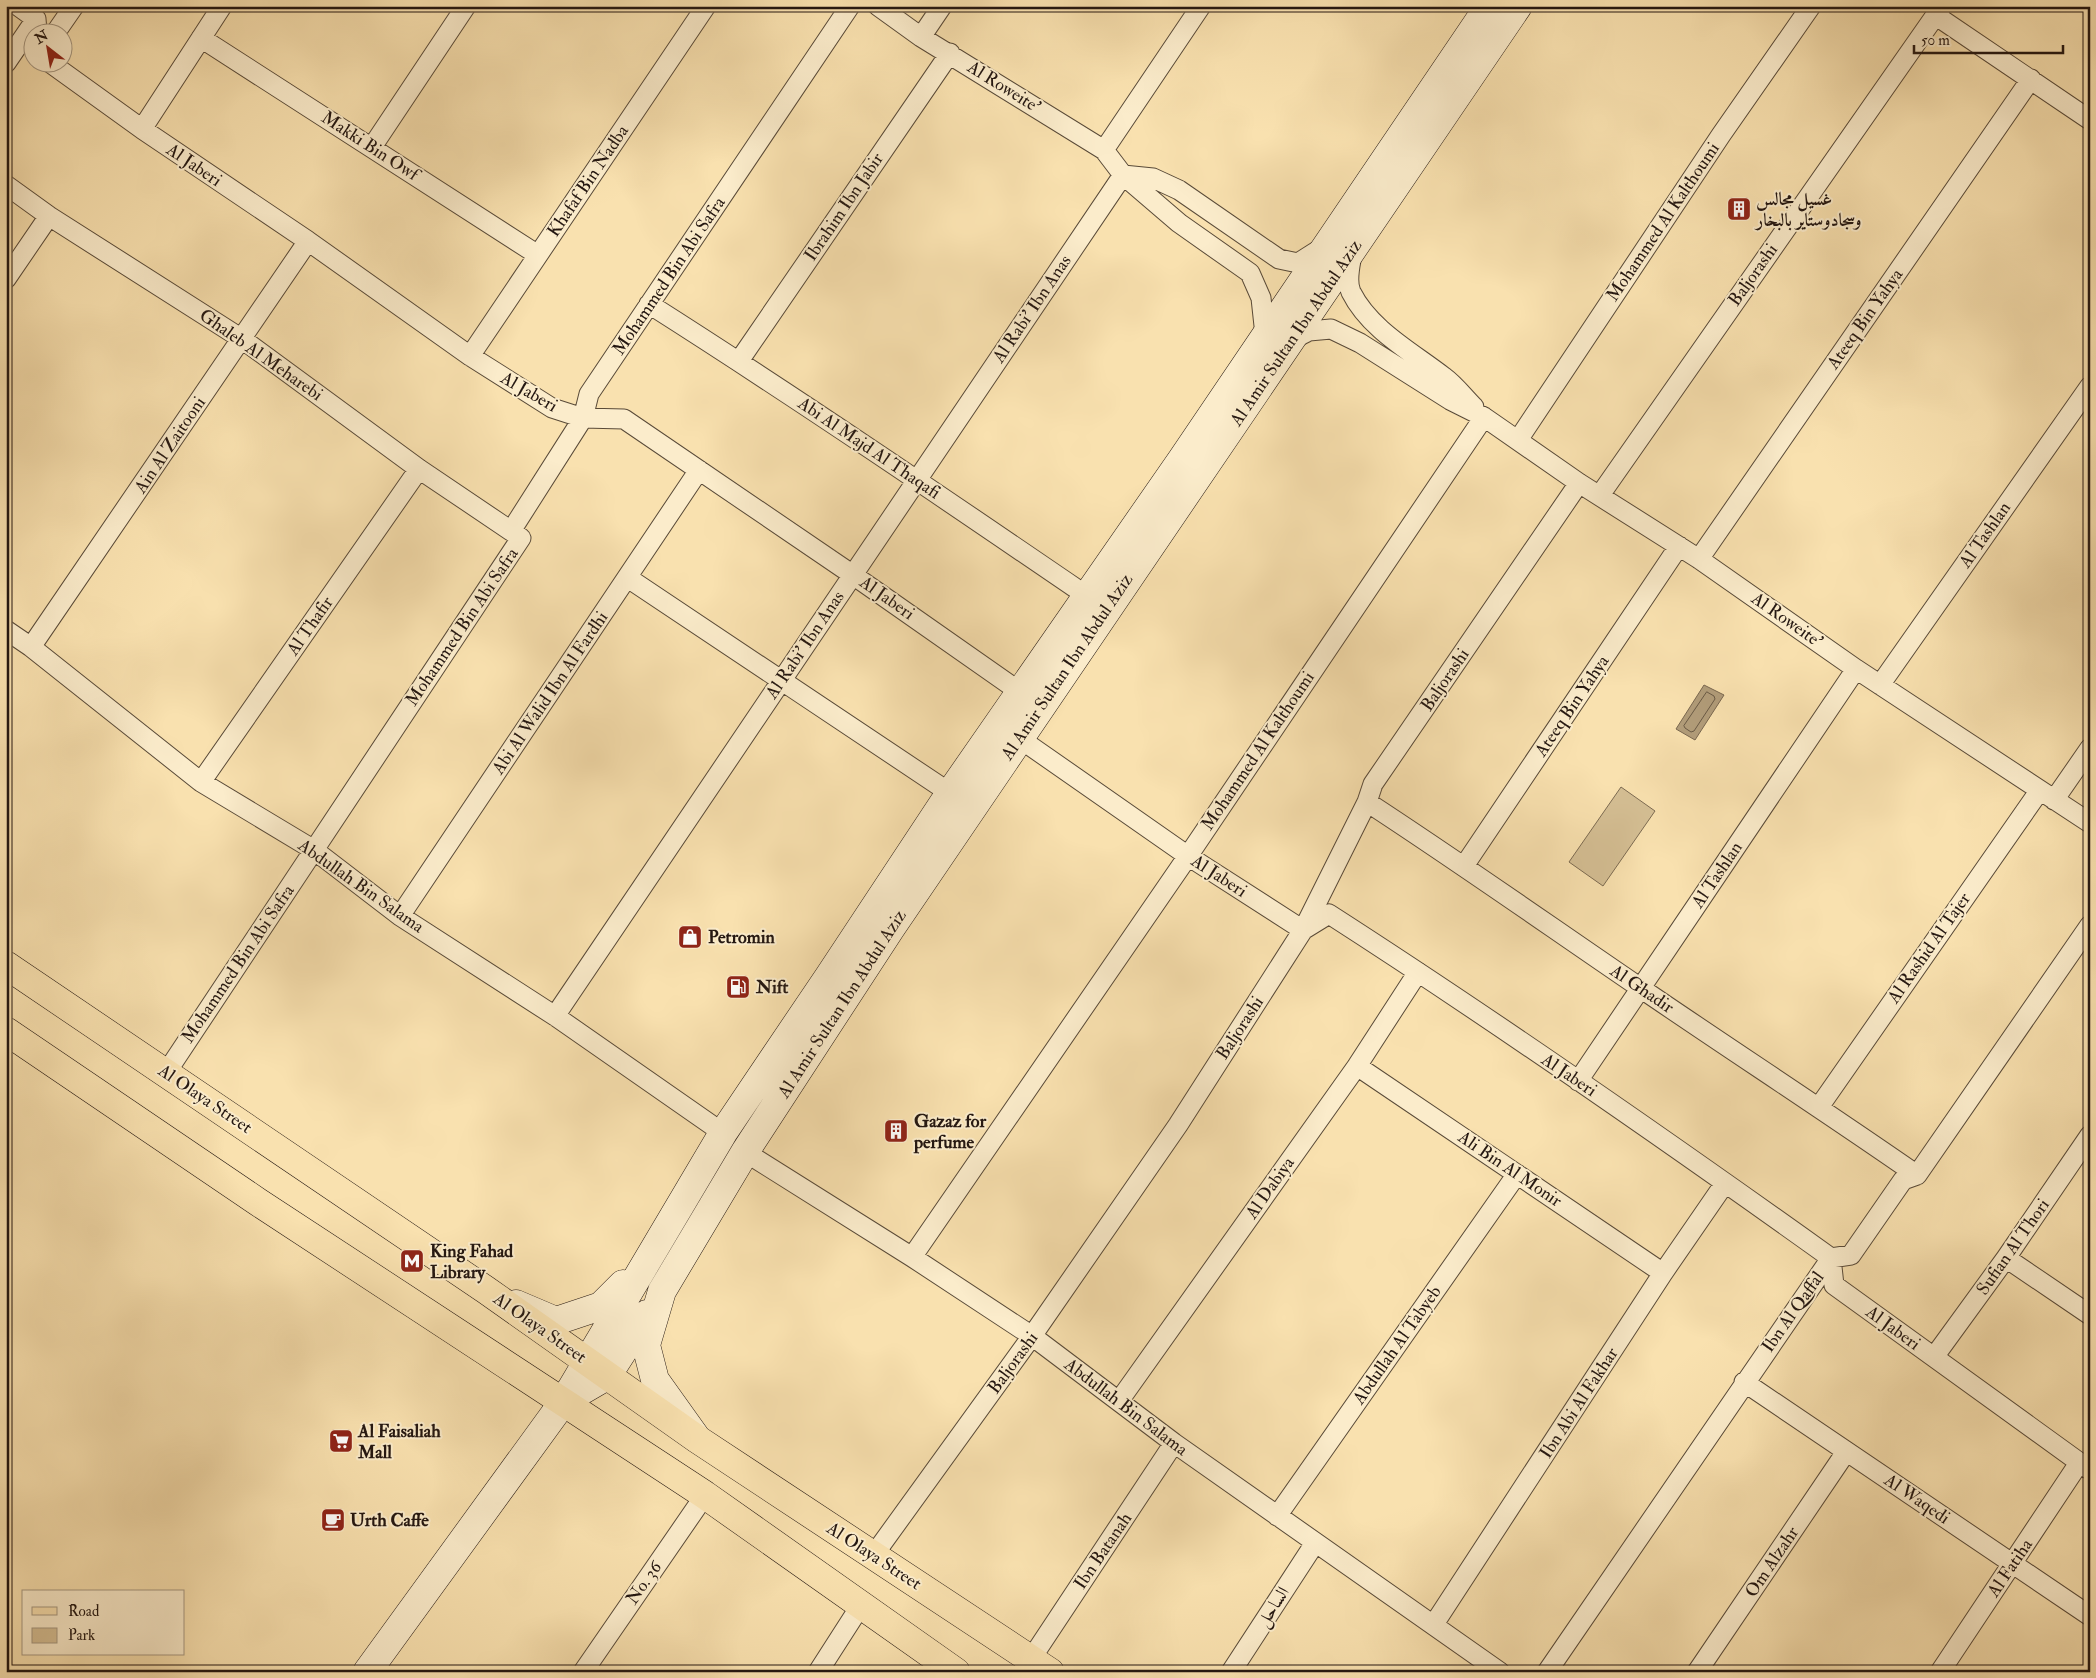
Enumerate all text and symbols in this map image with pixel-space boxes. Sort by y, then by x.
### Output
north arrow [22,22,72,72]
scale bar [1914,22,2062,54]
text: N [31,27,52,48]
text: 50 m [1921,31,1950,50]
street label: Al Roweite' [962,55,1045,119]
street label: Makki Bin Owf [317,106,426,188]
street label: Khafaf Bin Nadba [542,120,634,241]
street label: Al Jaberi [161,138,226,192]
street label: Mohammed Al Kalthoumi [1601,138,1725,306]
street label: Ibrahim Ibn Jabir [799,148,889,266]
place label: غسيل مجالس وسجادوستاير بالبخار [1754,188,1862,232]
street label: Mohammed Bin Abi Safra [607,192,731,360]
building icon: غسيل مجالس وسجادوستاير بالبخار [1726,196,1752,222]
street label: Al Amir Sultan Ibn Abdul Aziz [1224,235,1367,432]
street label: Baljorashi [1723,239,1783,311]
street label: Al Rabi' Ibn Anas [987,251,1077,368]
street label: Ateeq Bin Yahya [1821,264,1909,375]
street label: Ghaleb Al Meharebi [195,304,327,406]
street label: Al Jaberi [496,366,562,418]
street label: Abi Al Majd Al Thaqafi [793,391,945,504]
street label: Ain Al Zaitooni [129,392,211,499]
street label: Al Tashlan [1953,498,2016,573]
street label: Mohammed Bin Abi Safra [400,543,524,711]
street label: Al Amir Sultan Ibn Abdul Aziz [995,569,1138,766]
street label: Al Jaberi [854,570,919,625]
street label: Al Roweite' [1746,586,1828,653]
street label: Al Rabi' Ibn Anas [760,587,850,704]
street label: Al Thafir [281,592,339,661]
street label: Abi Al Walid Ibn Al Fardhi [486,607,613,780]
street label: Baljorashi [1416,644,1475,716]
street label: Ateeq Bin Yahya [1529,650,1615,762]
street label: Mohammed Al Kalthoumi [1196,667,1320,835]
street label: Abdullah Bin Salama [293,833,429,938]
street label: Al Tashlan [1686,837,1748,914]
street label: Al Jaberi [1186,849,1251,903]
street label: Mohammed Bin Abi Safra [176,880,300,1048]
street label: Al Rashid Al Tajer [1882,888,1976,1009]
street label: Al Amir Sultan Ibn Abdul Aziz [772,905,912,1103]
shop icon: Petromin [677,924,703,950]
place label: Petromin [708,926,775,949]
street label: Al Ghadir [1605,959,1679,1019]
fuel station icon: Nift [725,974,751,1000]
place label: Nift [755,976,789,999]
street label: Baljorashi [1211,992,1269,1064]
street label: Al Jaberi [1536,1048,1601,1102]
street label: Al Olaya Street [153,1059,257,1139]
place label: Gazaz for perfume [913,1110,987,1154]
building icon: Gazaz for perfume [883,1118,909,1144]
street label: Ali Bin Al Monir [1453,1125,1567,1212]
street label: Al Dabiya [1240,1152,1300,1224]
street label: Sufian Al Thori [1971,1194,2055,1300]
place label: King Fahad Library [430,1240,513,1284]
metro station icon: King Fahad Library [399,1248,425,1274]
street label: Ibn Al Qaffal [1757,1267,1830,1357]
street label: Abdullah Al Tabyeb [1347,1281,1447,1410]
street label: Al Olaya Street [488,1287,591,1369]
street label: Al Jaberi [1860,1300,1925,1356]
street label: Baljorashi [983,1327,1043,1399]
street label: Ibn Abi Al Fakhar [1534,1343,1624,1463]
street label: Abdullah Bin Salama [1059,1352,1193,1461]
place label: Al Faisaliah Mall [357,1420,441,1464]
supermarket icon: Al Faisaliah Mall [328,1428,354,1454]
street label: Al Waqedi [1879,1468,1955,1529]
cafe icon: Urth Caffe [320,1507,346,1533]
street label: Ibn Batanah [1069,1508,1137,1594]
place label: Urth Caffe [350,1509,429,1532]
street label: Al Olaya Street [821,1516,926,1595]
street label: Om Alzahr [1740,1522,1804,1602]
street label: Al Fatiha [1982,1534,2038,1602]
street label: No. 36 [621,1556,668,1609]
street label: الساحل [1251,1582,1295,1632]
legend [22,1590,185,1656]
text: Road [68,1602,100,1621]
text: Park [68,1626,95,1645]

